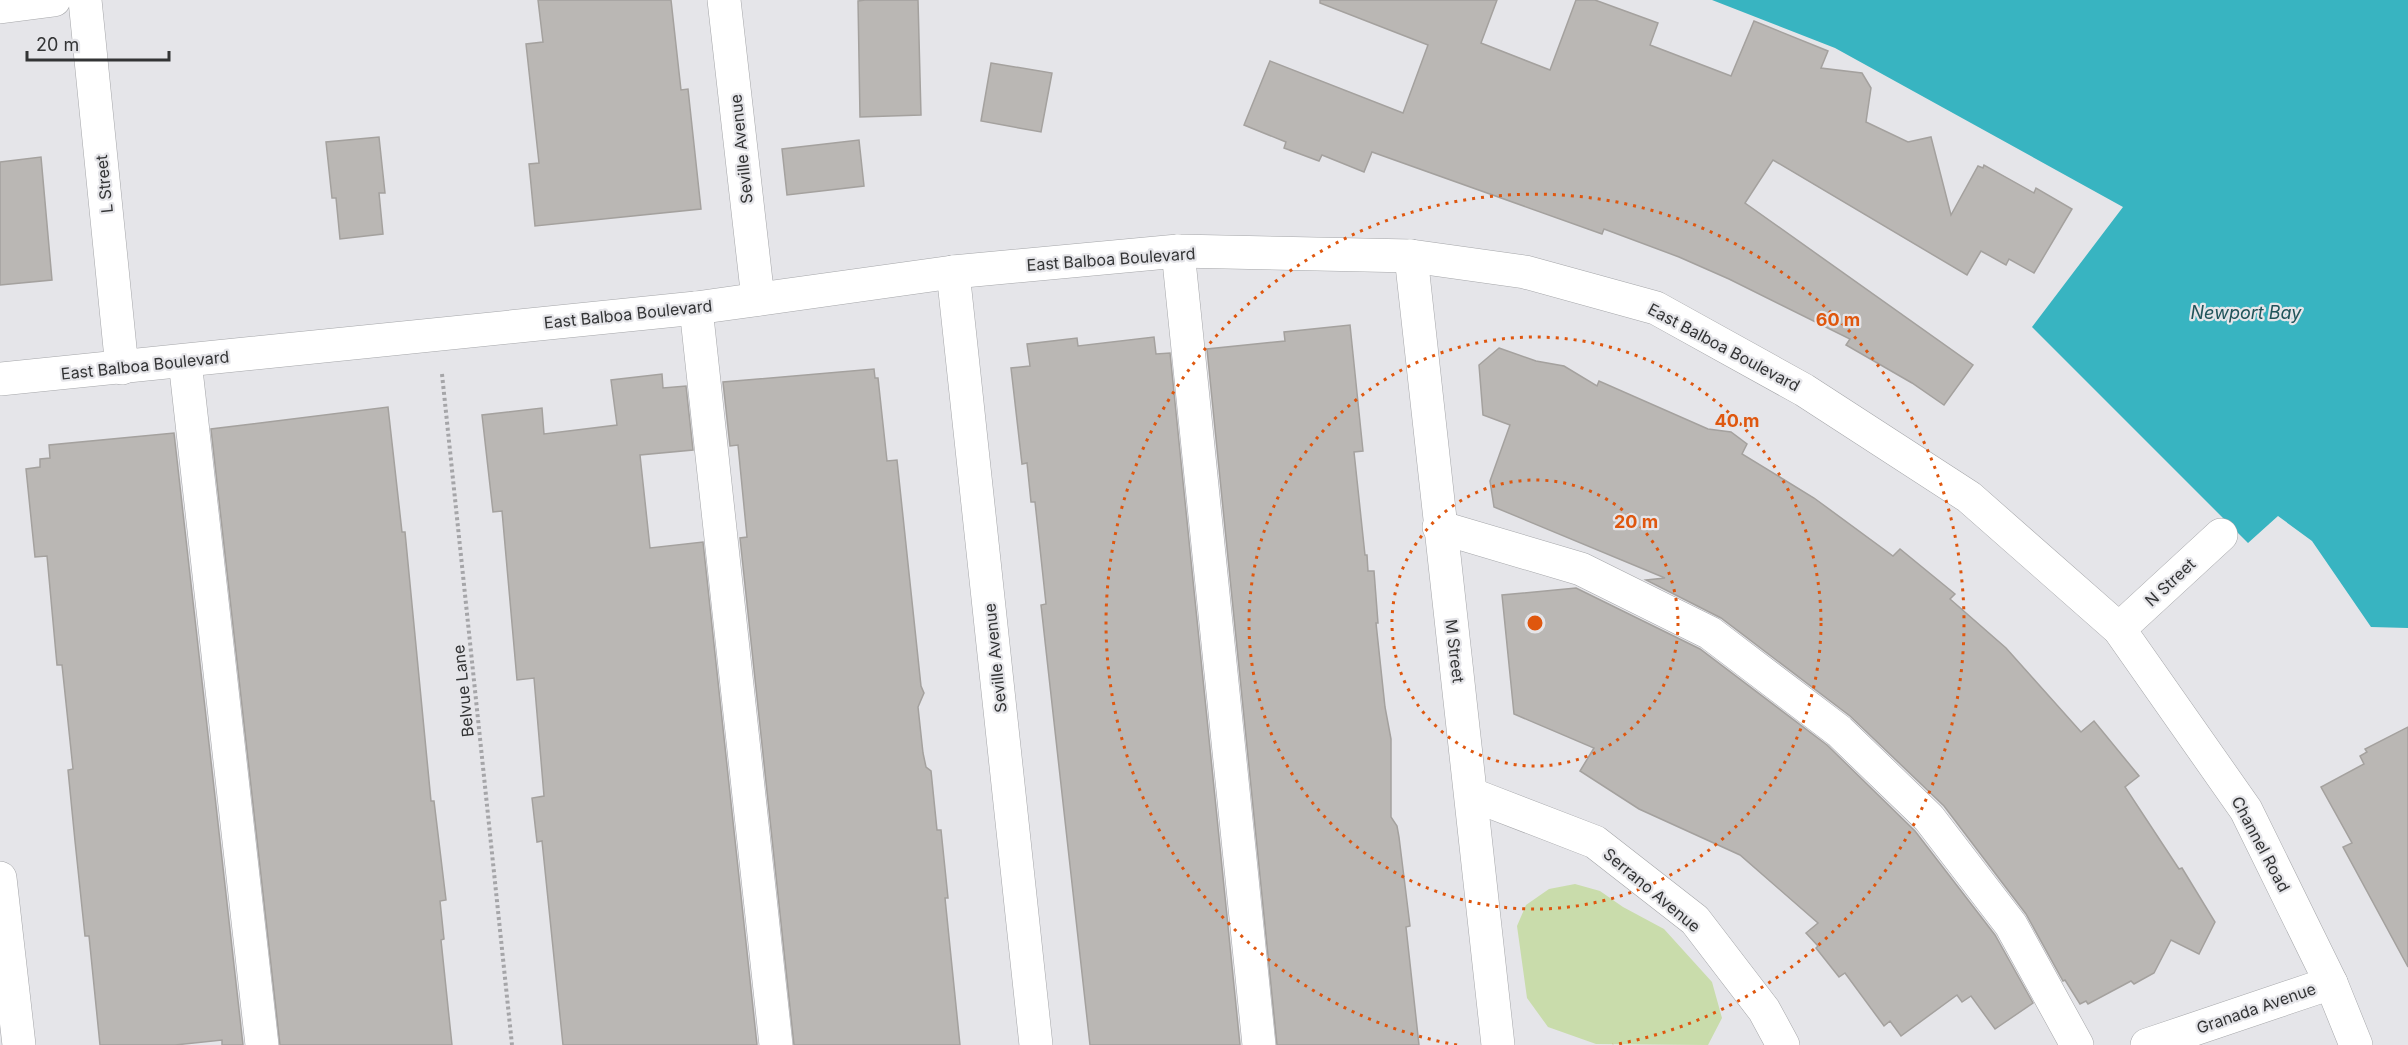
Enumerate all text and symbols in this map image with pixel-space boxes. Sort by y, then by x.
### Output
scale bar [27,24,170,62]
text: 20 m [36,34,79,55]
street label: Seville Avenue [725,93,757,205]
street label: L Street [91,154,117,214]
street label: East Balboa Boulevard [1026,243,1196,275]
street label: East Balboa Boulevard [543,295,713,333]
street label: East Balboa Boulevard [1645,298,1803,396]
water label: Newport Bay [2191,302,2302,323]
text: 60 m [1816,309,1860,330]
street label: East Balboa Boulevard [60,346,230,384]
text: 40 m [1715,410,1760,431]
text: 20 m [1614,511,1658,532]
street label: N Street [2141,554,2199,610]
street label: Seville Avenue [979,602,1011,714]
centre of rings [1525,613,1545,633]
street label: M Street [1441,618,1469,684]
street label: Belvue Lane [448,644,478,738]
street label: Channel Road [2227,793,2295,895]
street label: Serrano Avenue [1599,844,1705,936]
street label: Granada Avenue [2194,978,2318,1038]

